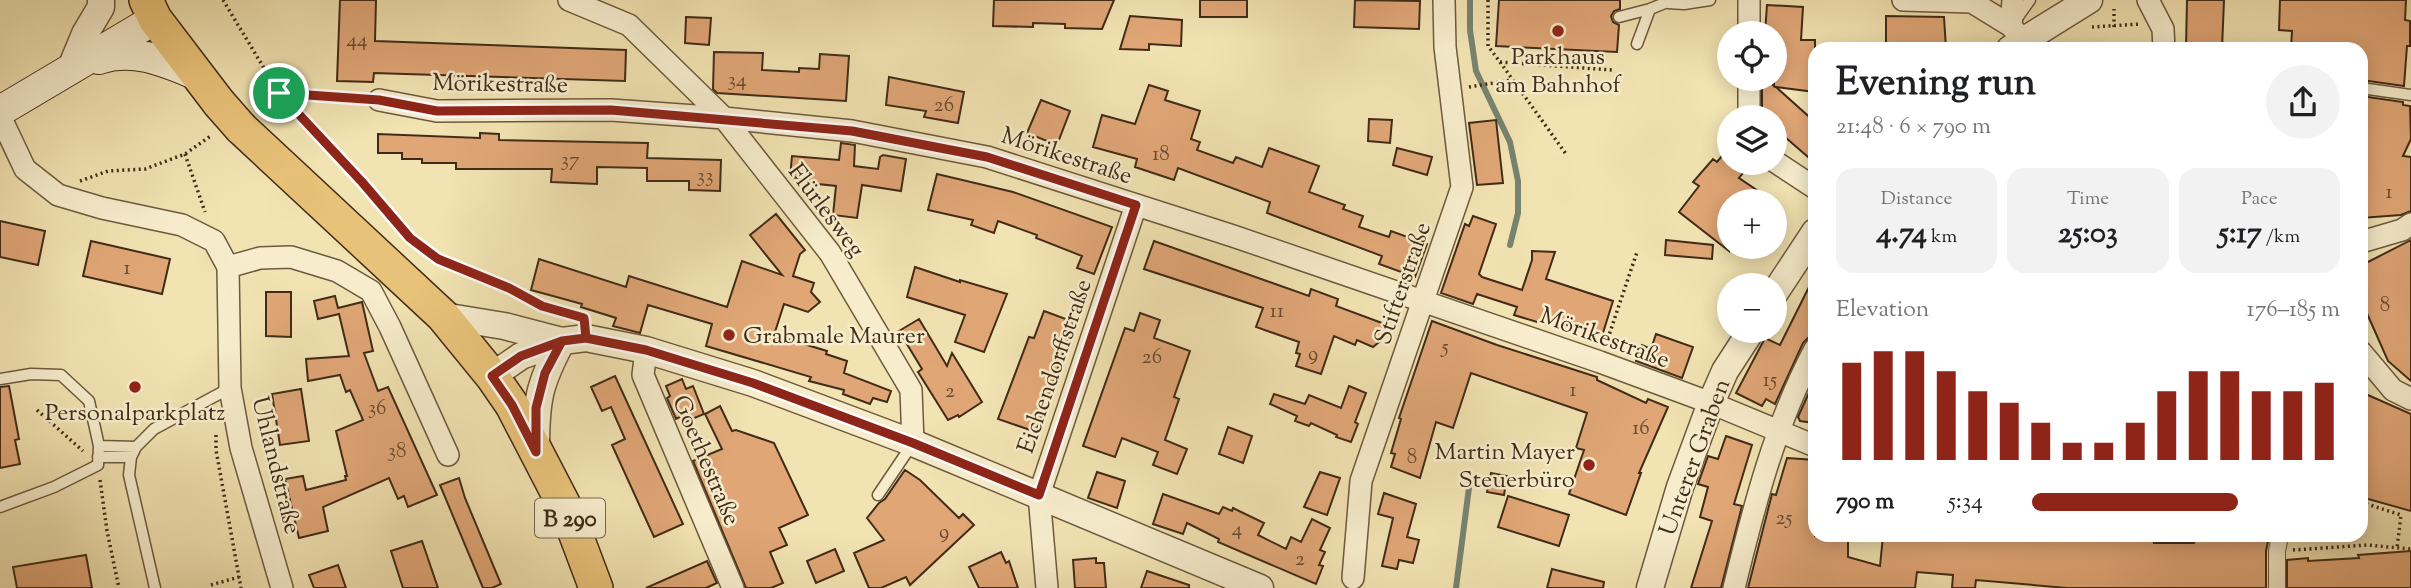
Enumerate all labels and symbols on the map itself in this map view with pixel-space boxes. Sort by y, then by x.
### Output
marker: Parkhaus am Bahnhof [1550,23,1566,39]
house number: 44 [346,26,368,56]
place label: Parkhaus am Bahnhof [1495,41,1623,103]
pin [249,63,309,123]
house number: 34 [727,66,747,96]
street label: Mörikestraße [432,67,568,103]
house number: 26 [934,91,954,121]
street label: Mörikestraße [996,120,1136,194]
house number: 18 [1152,140,1170,170]
house number: 37 [560,146,580,176]
street label: Flürlesweg [779,157,872,265]
house number: 33 [697,162,713,192]
house number: 1 [2385,178,2393,208]
street label: Stifterstraße [1367,218,1441,349]
house number: 1 [123,254,131,284]
street label: Eichendorffstraße [1010,275,1102,458]
house number: 8 [2380,291,2390,321]
house number: 11 [1270,297,1284,327]
street label: Mörikestraße [1535,300,1674,378]
place label: Grabmale Maurer [743,320,925,354]
marker: Grabmale Maurer [721,327,737,343]
house number: 5 [1440,333,1449,363]
house number: 9 [1308,340,1318,370]
house number: 26 [1142,343,1162,373]
house number: 15 [1763,366,1777,396]
street label: Unterer Graben [1652,374,1740,541]
house number: 1 [1569,376,1577,406]
house number: 2 [945,377,955,407]
marker: Personalparkplatz [127,379,143,395]
street label: Goethestraße [662,390,748,531]
street label: Uhlandstraße [242,393,309,538]
house number: 36 [368,394,386,424]
place label: Personalparkplatz [45,397,225,431]
house number: 16 [1632,414,1650,444]
place label: Martin Mayer Steuerbüro [1434,436,1575,498]
house number: 38 [388,437,406,467]
house number: 8 [1407,443,1417,473]
marker: Martin Mayer Steuerbüro [1581,457,1597,473]
road number: B 290 [535,498,605,538]
house number: 25 [1775,504,1793,534]
house number: 4 [1232,515,1242,545]
house number: 9 [939,518,949,548]
house number: 2 [1295,545,1305,575]

